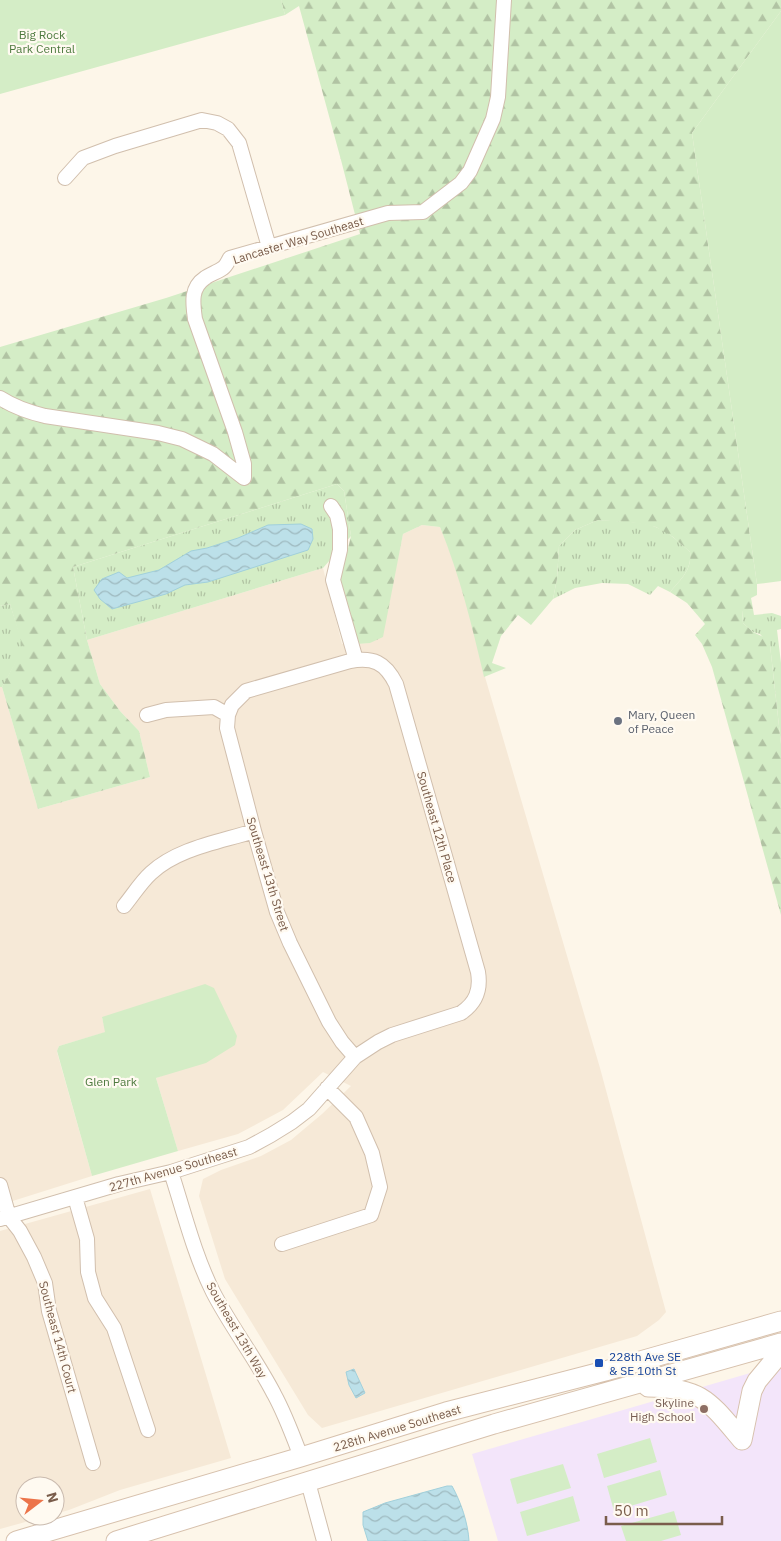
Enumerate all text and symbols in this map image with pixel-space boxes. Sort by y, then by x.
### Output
park label: Big Rock Park Central [9,27,75,56]
street label: Lancaster Way Southeast [231,213,365,267]
place label: Mary, Queen of Peace [628,707,695,736]
marker: Mary, Queen of Peace [612,715,624,727]
street label: Southeast 12th Place [414,770,460,885]
street label: Southeast 13th Street [244,815,292,933]
park label: Glen Park [85,1074,138,1089]
street label: 227th Avenue Southeast [107,1143,239,1195]
street label: Southeast 14th Court [36,1279,80,1395]
street label: Southeast 13th Way [203,1279,271,1381]
place label: 228th Ave SE & SE 10th St [609,1349,681,1378]
marker: 228th Ave SE & SE 10th St [593,1357,605,1369]
place label: Skyline High School [630,1395,694,1424]
street label: 228th Avenue Southeast [331,1401,463,1455]
marker: Skyline High School [698,1403,710,1415]
north arrow [15,1476,65,1526]
text: N [42,1490,63,1505]
scale bar [606,1494,722,1526]
text: 50 m [614,1501,649,1520]

